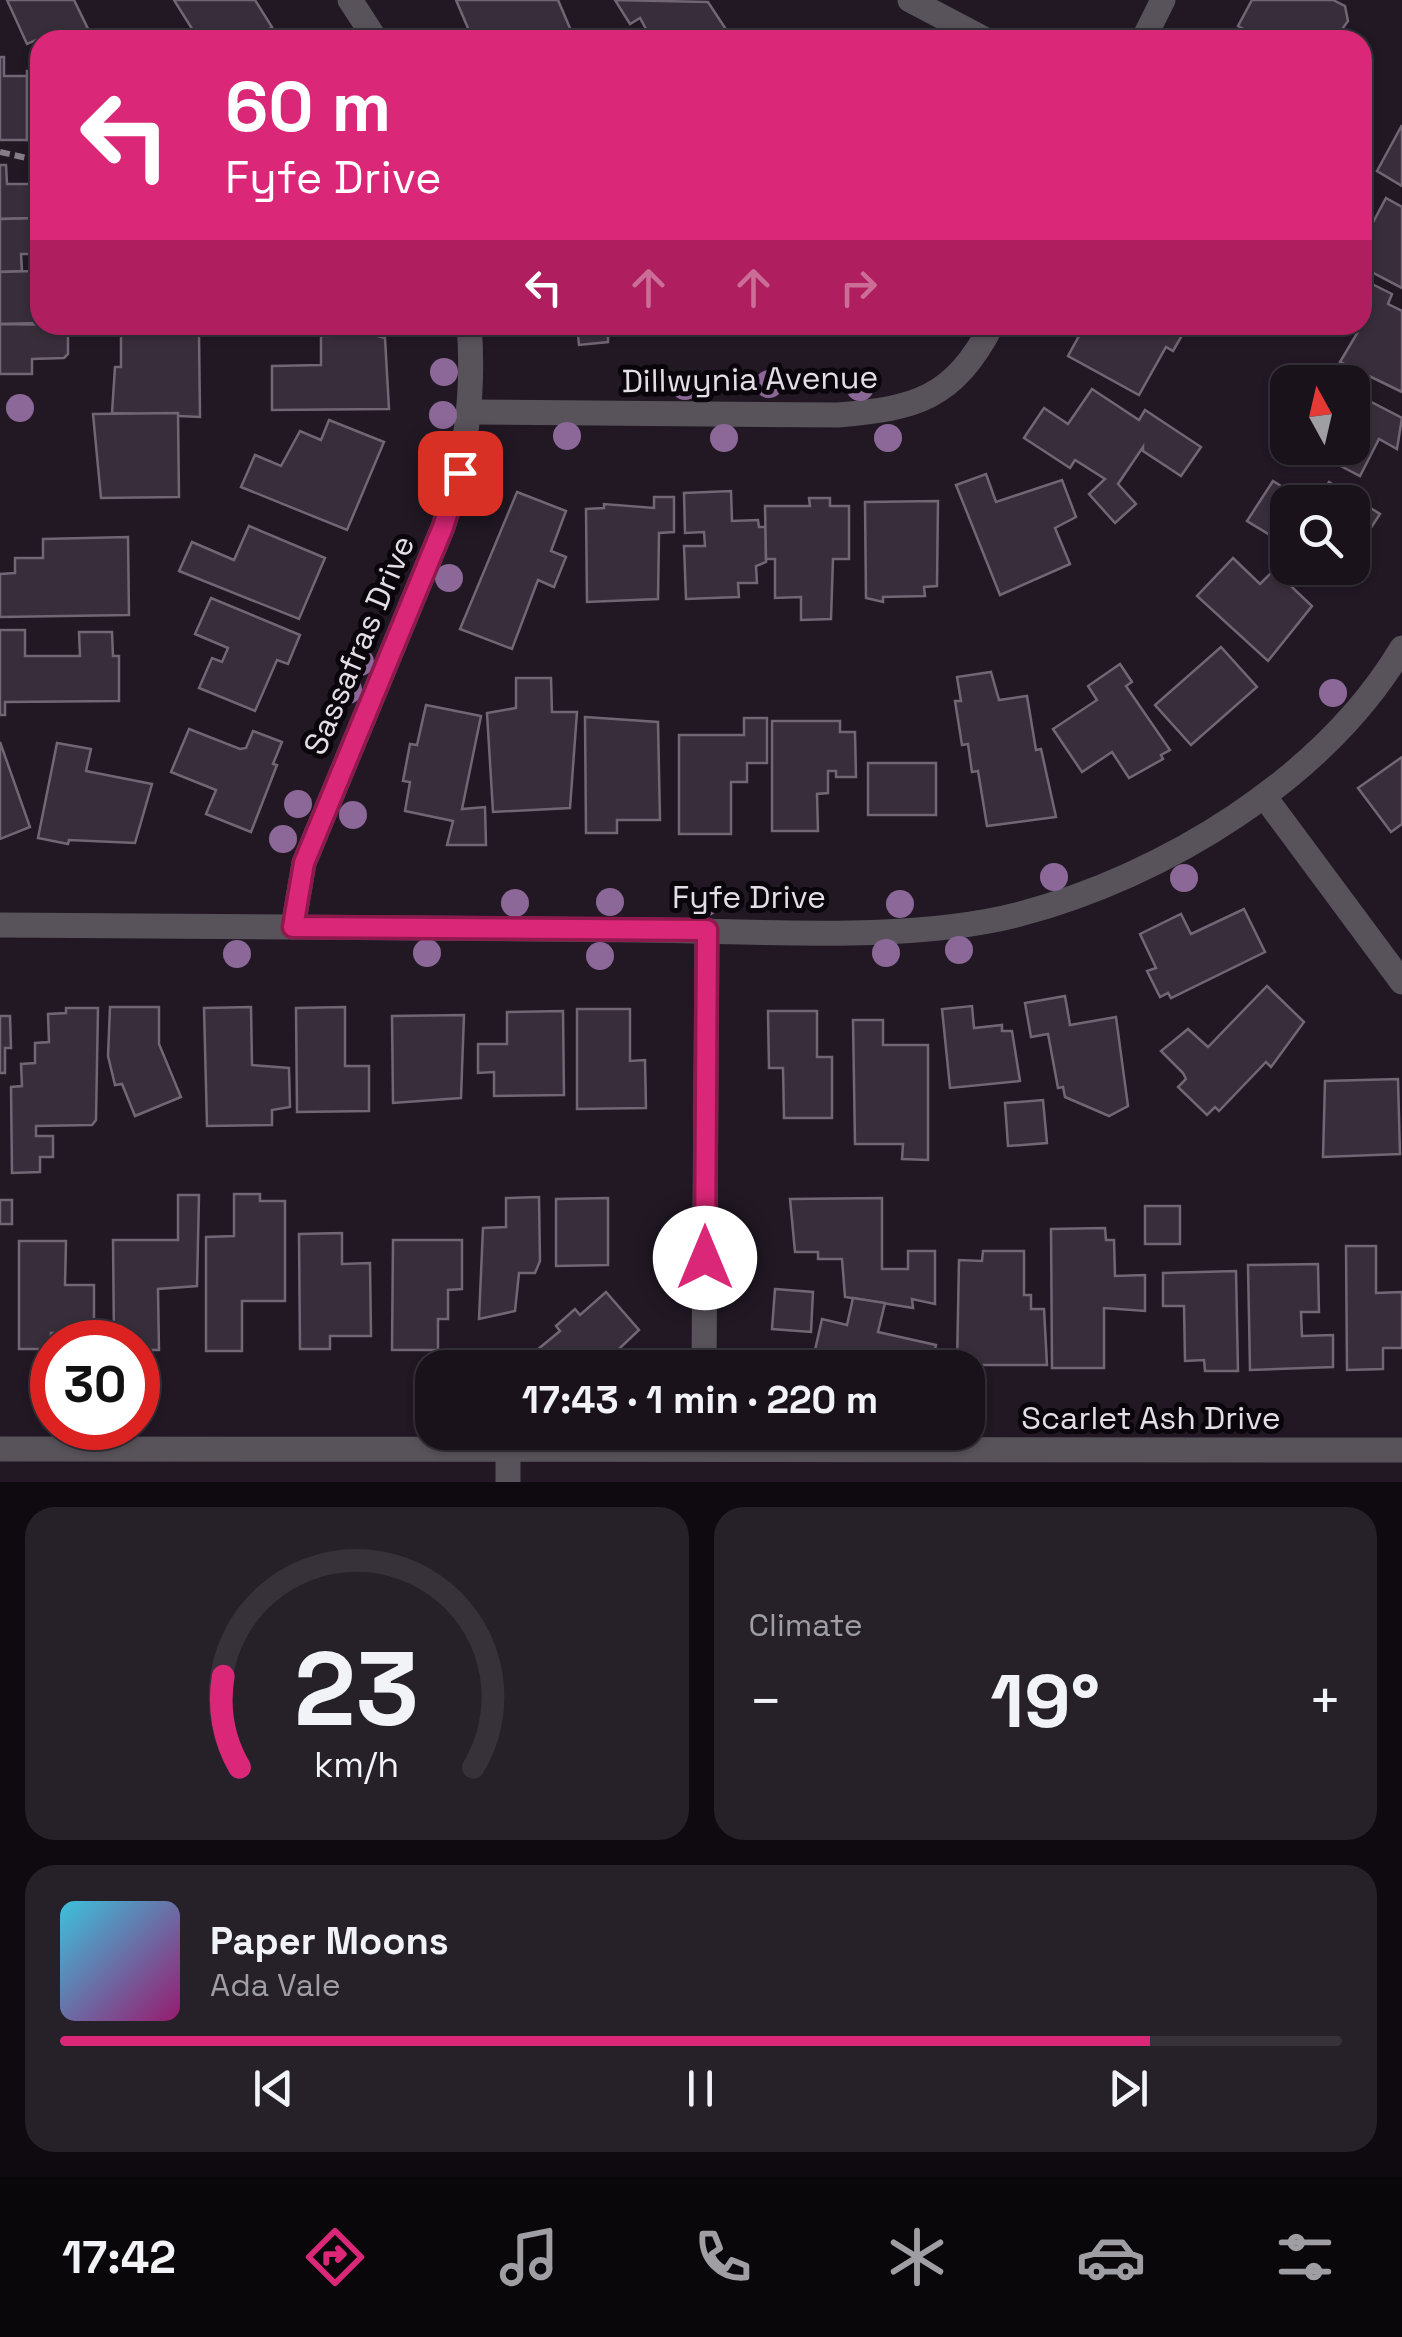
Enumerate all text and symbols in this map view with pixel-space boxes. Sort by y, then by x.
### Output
text: 60 m [225,62,391,151]
icon: left [60,70,190,200]
text: Fyfe Drive [225,149,442,206]
icon: left [516,260,571,315]
icon: ahead [621,260,676,315]
icon: ahead [726,260,781,315]
icon: right [831,260,886,315]
street label: Dillwynia Avenue [621,357,879,401]
north arrow [1270,365,1370,465]
map controls [1270,365,1370,585]
pin [418,431,503,516]
icon: arrive [433,446,488,501]
button: search [1270,485,1370,585]
street label: Sassafras Drive [295,529,423,761]
street label: Fyfe Drive [672,877,826,917]
position arrow [653,1206,757,1310]
speed limit sign: 30 [30,1320,160,1450]
text: 17:43 · 1 min · 220 m [522,1376,878,1424]
street label: Scarlet Ash Drive [1021,1398,1281,1438]
text: Climate [749,1605,863,1645]
text: 23 [294,1623,419,1755]
text: 19° [990,1653,1100,1749]
text: − [749,1666,783,1736]
text: + [1308,1666,1342,1736]
text: km/h [314,1742,399,1787]
text: Paper Moons [210,1917,449,1965]
text: Ada Vale [210,1965,341,2005]
icon: previous [246,2061,301,2116]
icon: pause [673,2061,728,2116]
icon: next [1101,2061,1156,2116]
icon: directions [300,2222,370,2292]
icon: music [494,2222,564,2292]
icon: phone [688,2222,758,2292]
icon: climate [882,2222,952,2292]
icon: car [1076,2222,1146,2292]
icon: filters [1270,2222,1340,2292]
text: 17:42 [62,2229,176,2286]

